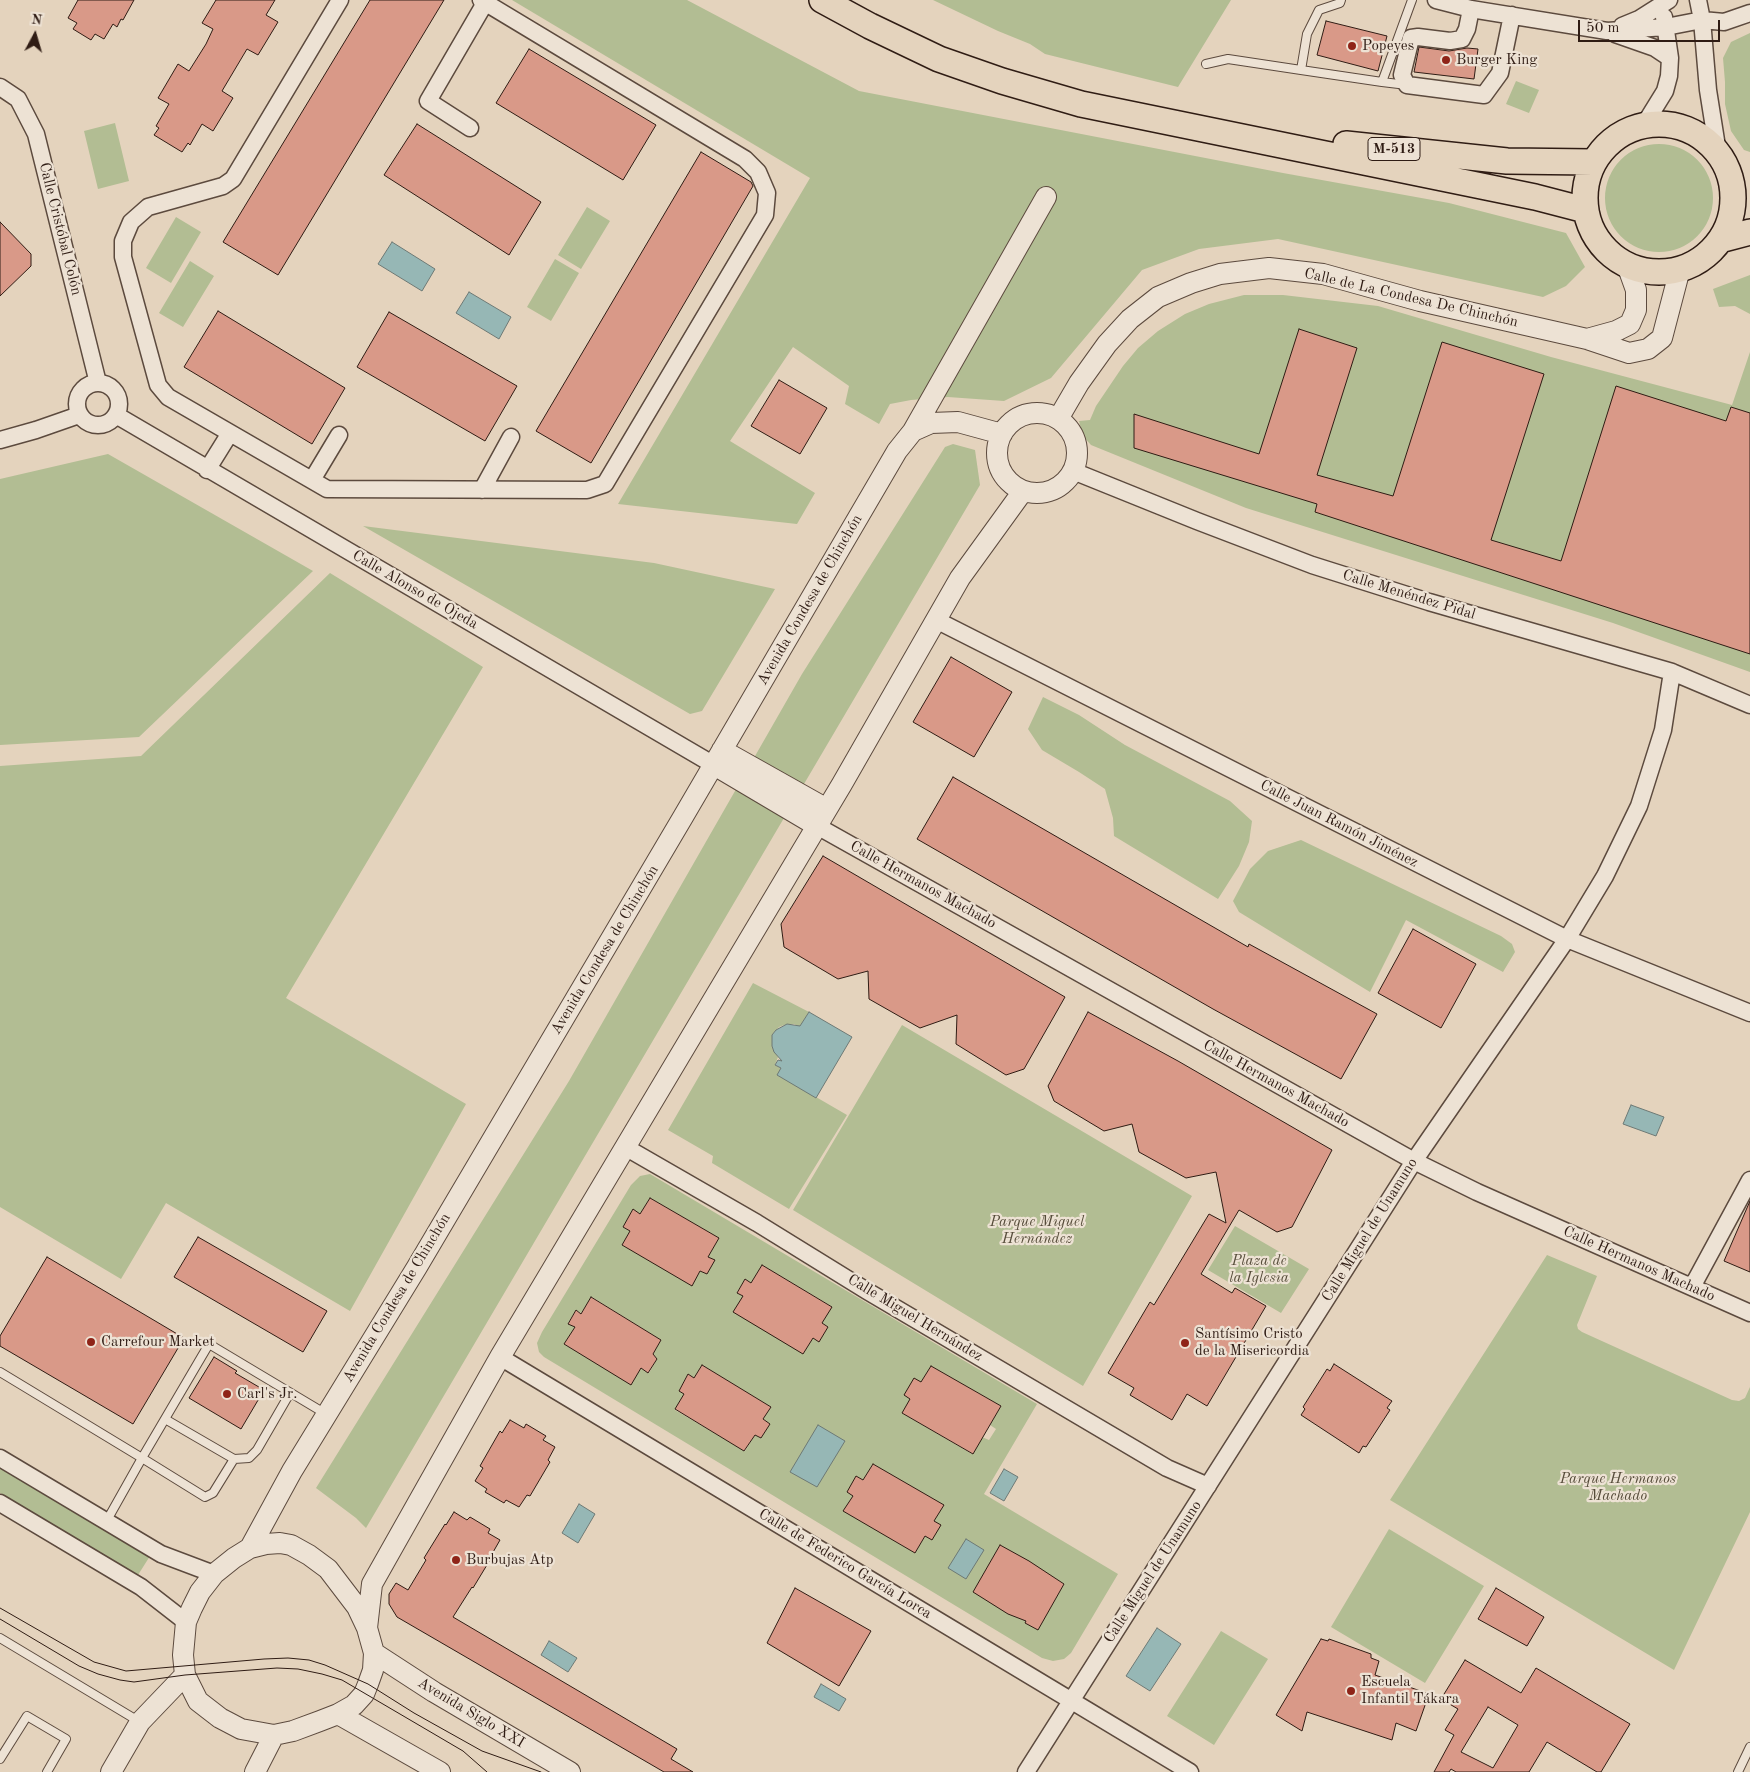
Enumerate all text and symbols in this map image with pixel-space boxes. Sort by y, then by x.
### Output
north arrow [10,10,60,60]
scale bar [1580,10,1722,42]
text: N [31,13,43,28]
text: 50 m [1586,21,1620,36]
place label: Popeyes [1362,37,1414,55]
marker: Popeyes [1346,40,1358,52]
place label: Burger King [1456,51,1537,69]
marker: Burger King [1440,54,1452,66]
road number: M-513 [1368,138,1420,160]
street label: Calle Cristóbal Colón [35,161,85,297]
street label: Calle de La Condesa De Chinchón [1302,265,1520,331]
street label: Avenida Condesa de Chinchón [754,511,866,689]
street label: Calle Alonso de Ojeda [349,547,481,633]
street label: Calle Menéndez Pidal [1340,566,1478,624]
street label: Calle Juan Ramón Jiménez [1257,776,1421,872]
street label: Calle Hermanos Machado [847,837,999,933]
street label: Avenida Condesa de Chinchón [547,862,663,1038]
street label: Calle Hermanos Machado [1200,1036,1352,1132]
street label: Calle Miguel de Unamuno [1318,1155,1422,1305]
street label: Avenida Condesa de Chinchón [339,1210,455,1386]
park label: Parque Miguel Hernández [990,1213,1084,1248]
street label: Calle Hermanos Machado [1560,1222,1718,1306]
park label: Plaza de la Iglesia [1229,1252,1289,1287]
street label: Calle Miguel Hernández [844,1271,986,1365]
place label: Santísimo Cristo de la Misericordia [1195,1325,1309,1360]
place label: Carrefour Market [101,1333,214,1351]
marker: Carrefour Market [85,1336,97,1348]
marker: Santísimo Cristo de la Misericordia [1179,1337,1191,1349]
place label: Carl's Jr. [237,1385,297,1403]
marker: Carl's Jr. [221,1388,233,1400]
park label: Parque Hermanos Machado [1560,1470,1676,1505]
street label: Calle Miguel de Unamuno [1100,1497,1206,1647]
street label: Calle de Federico García Lorca [755,1505,935,1623]
place label: Burbujas Atp [466,1551,554,1569]
marker: Burbujas Atp [450,1554,462,1566]
place label: Escuela Infantil Tákara [1361,1673,1459,1708]
street label: Avenida Siglo XXI [414,1674,528,1752]
marker: Escuela Infantil Tákara [1345,1685,1357,1697]

